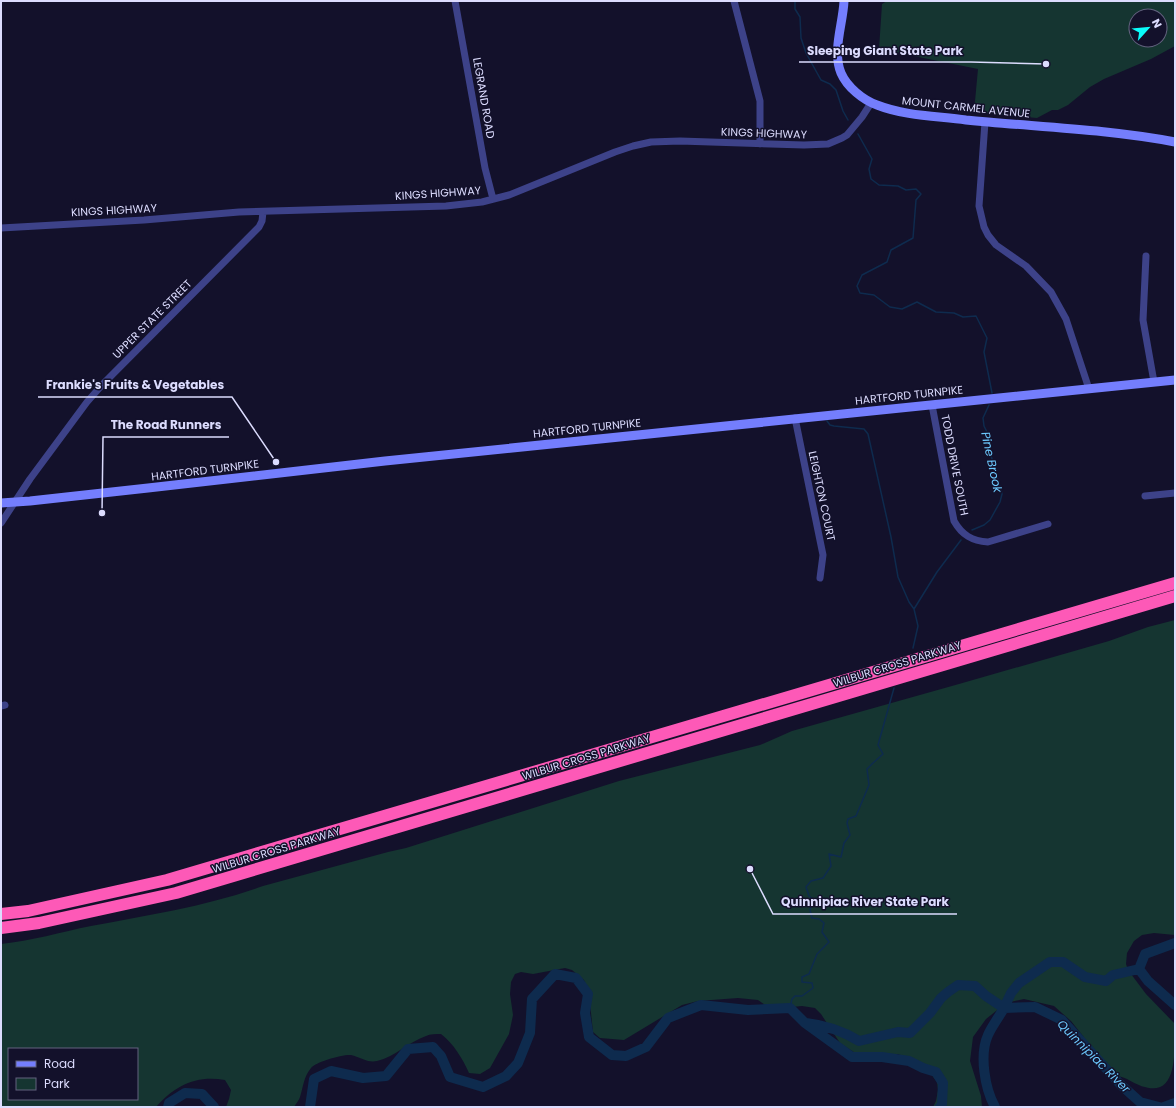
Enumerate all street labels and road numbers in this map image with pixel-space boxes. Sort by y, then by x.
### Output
street label: LEGRAND ROAD [469,56,499,140]
street label: MOUNT CARMEL AVENUE [901,92,1031,122]
street label: KINGS HIGHWAY [721,124,808,143]
street label: KINGS HIGHWAY [395,182,482,204]
street label: KINGS HIGHWAY [71,200,158,220]
street label: UPPER STATE STREET [109,276,195,362]
street label: HARTFORD TURNPIKE [854,381,964,409]
street label: TODD DRIVE SOUTH [937,413,973,517]
street label: HARTFORD TURNPIKE [532,414,642,442]
street label: LEIGHTON COURT [805,449,839,543]
street label: HARTFORD TURNPIKE [150,455,260,485]
street label: WILBUR CROSS PARKWAY [831,637,964,691]
street label: WILBUR CROSS PARKWAY [520,730,653,784]
street label: WILBUR CROSS PARKWAY [210,823,343,877]

